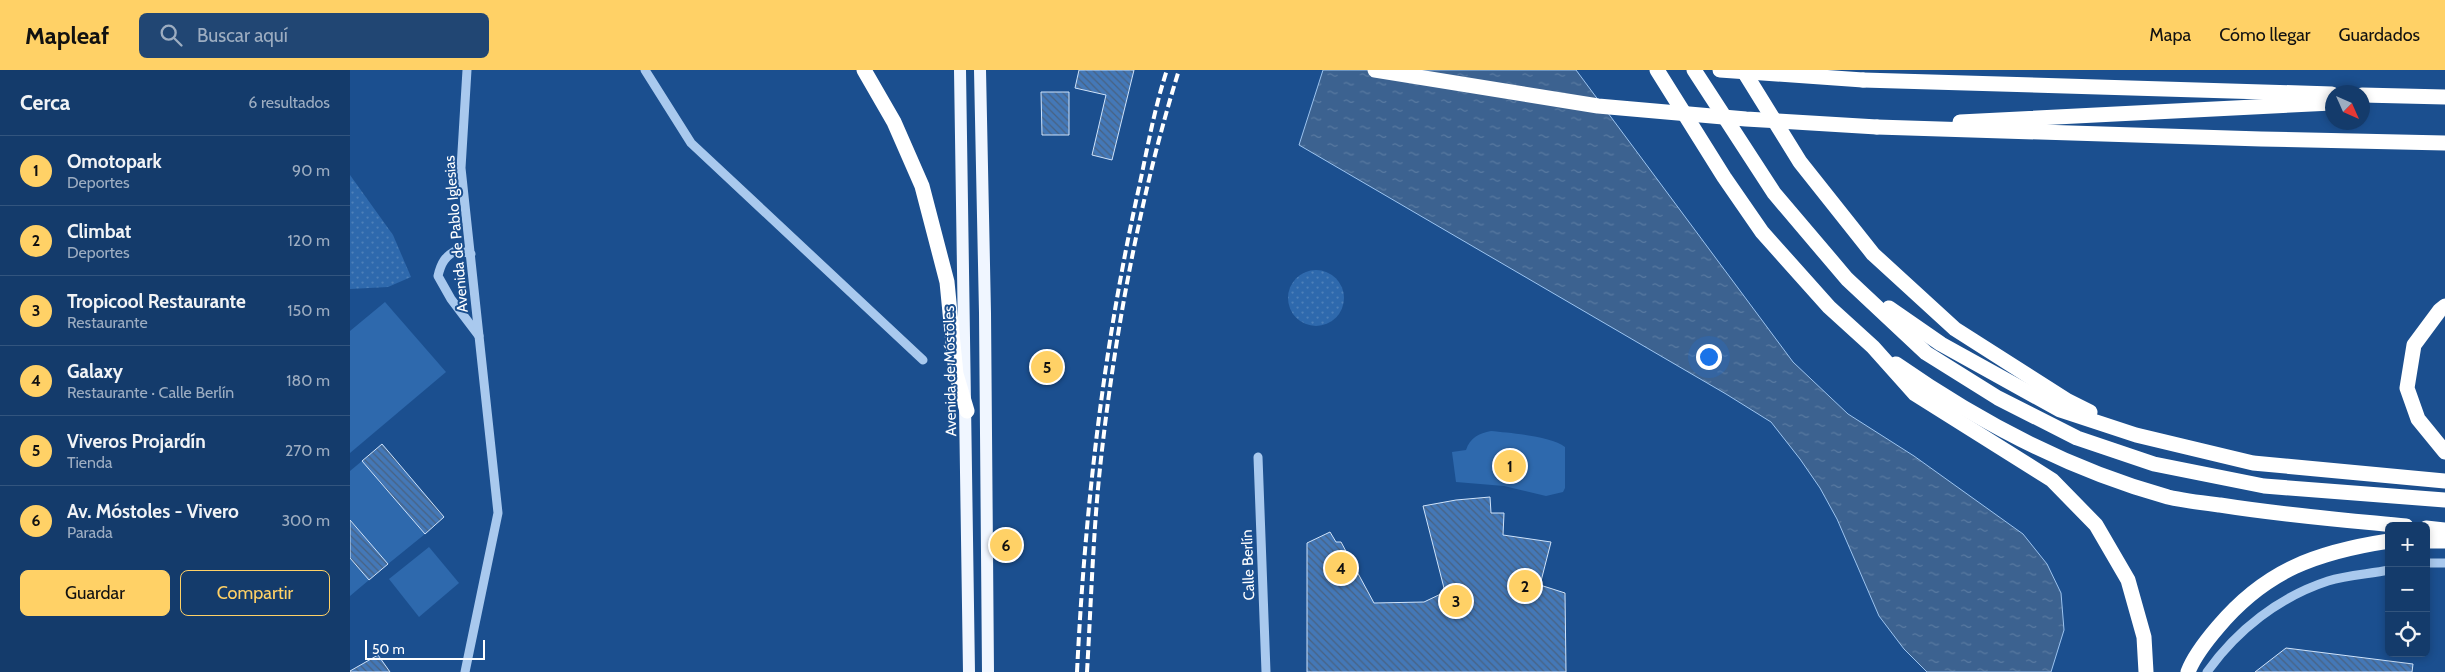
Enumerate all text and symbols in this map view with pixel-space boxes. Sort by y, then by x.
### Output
search box [139,13,489,58]
text: Mapleaf [25,21,109,50]
icon: search [157,21,185,49]
text: Buscar aquí [197,24,288,47]
text: Mapa [2149,24,2191,46]
text: Cómo llegar [2219,24,2311,46]
text: Guardados [2339,24,2420,46]
north arrow [2325,85,2370,130]
text: Cerca [20,90,70,115]
text: 6 resultados [248,93,330,112]
text: Omotopark [67,150,162,173]
street label: Avenida de Pablo Iglesias [440,155,472,313]
text: 1 [33,161,39,180]
text: 90 m [292,161,330,180]
text: Deportes [67,173,130,192]
text: Climbat [67,220,131,243]
text: 2 [32,231,40,250]
text: 120 m [288,231,330,250]
text: Deportes [67,243,130,262]
text: Tropicool Restaurante [67,290,246,313]
text: 3 [32,301,40,320]
text: 150 m [287,301,330,320]
street label: Avenida de Móstoles [940,306,960,436]
text: Restaurante [67,313,148,332]
your location [1696,344,1722,370]
pin: 5 [1031,348,1063,386]
text: Galaxy [67,360,123,383]
text: 4 [31,371,41,390]
text: 180 m [286,371,330,390]
text: Restaurante · Calle Berlín [67,383,234,402]
text: Viveros Projardín [67,430,206,453]
text: 5 [32,441,40,460]
text: 270 m [285,441,330,460]
pin: 1 [1494,447,1526,485]
text: Tienda [67,453,112,472]
text: Av. Móstoles - Vivero [67,500,239,523]
text: 6 [32,511,41,530]
text: 300 m [281,511,330,530]
map controls [2385,522,2430,657]
button: + [2385,522,2430,567]
text: Parada [67,523,113,542]
pin: 6 [990,526,1022,564]
street label: Calle Berlín [1238,529,1258,601]
pin: 4 [1325,549,1357,587]
pin: 2 [1509,567,1541,605]
button: − [2385,567,2430,612]
button: Guardar [20,570,170,616]
button: Compartir [180,570,330,616]
pin: 3 [1440,582,1472,620]
button: locate [2385,612,2430,657]
scale bar [365,637,485,660]
text: 50 m [372,640,405,658]

